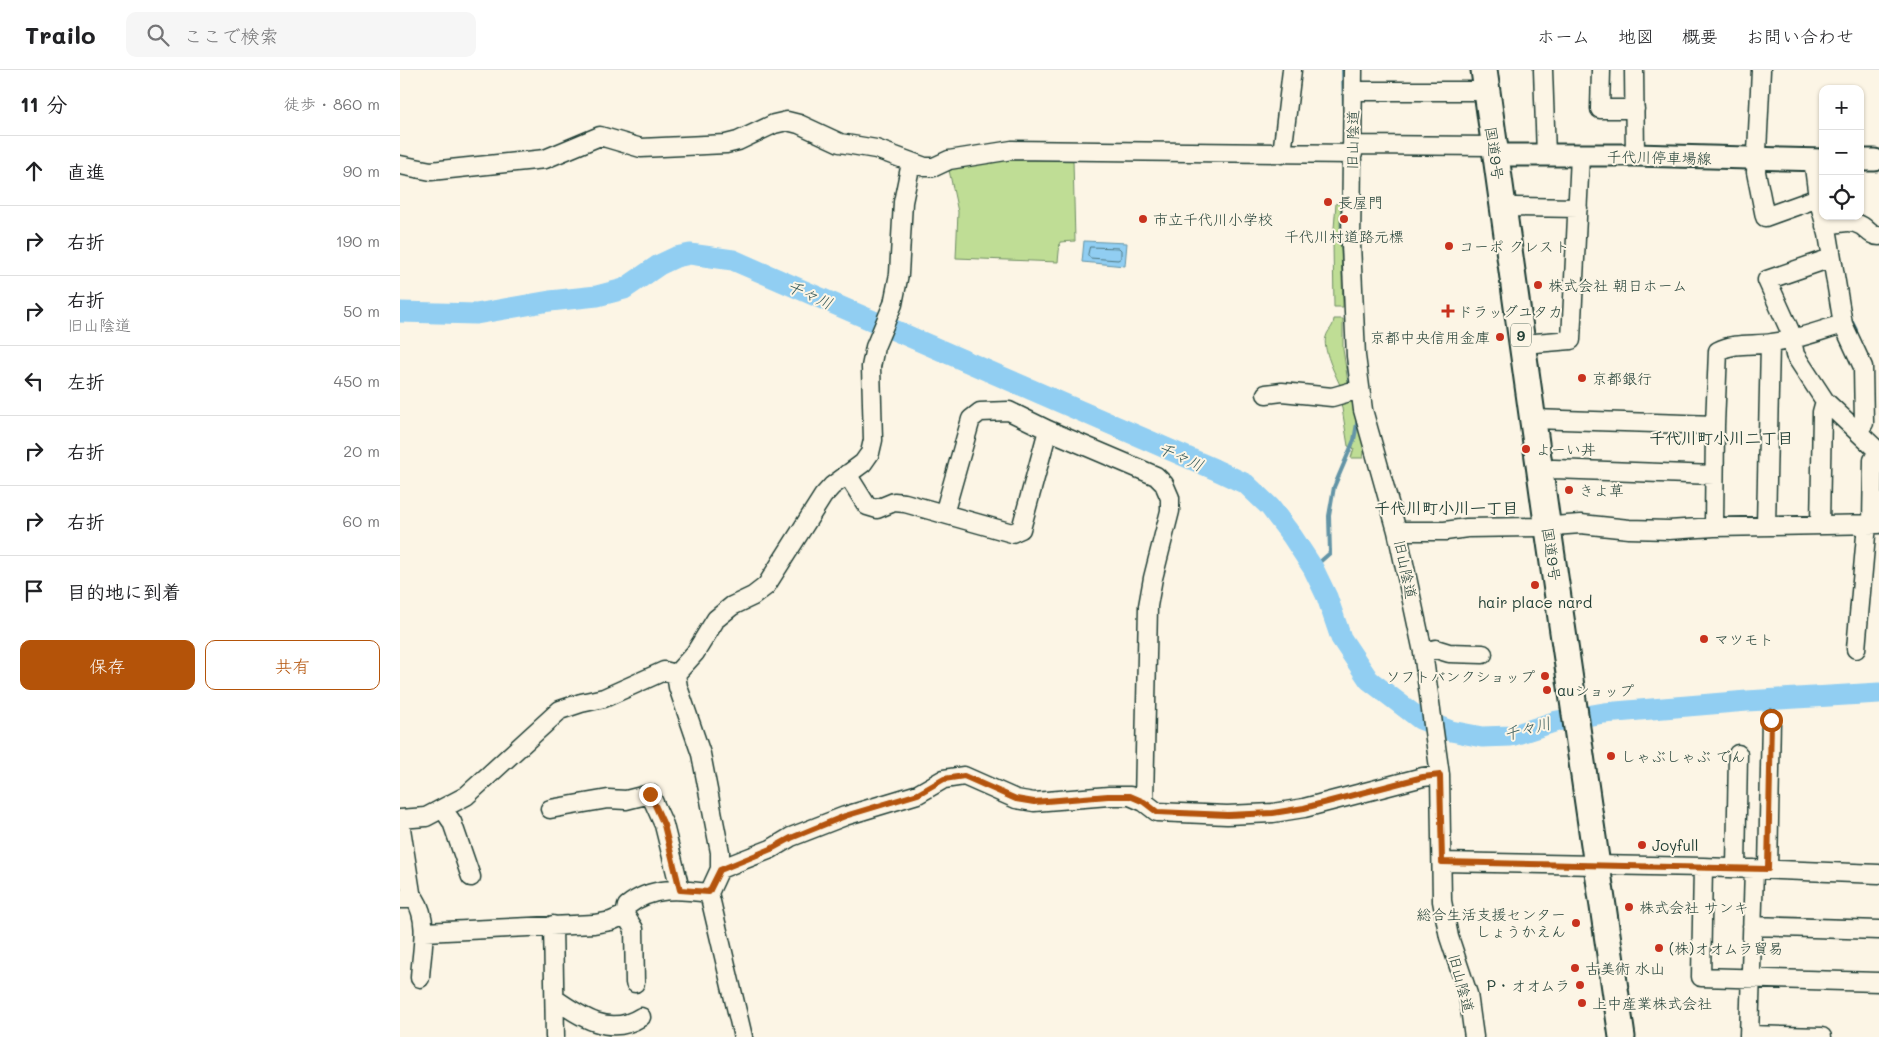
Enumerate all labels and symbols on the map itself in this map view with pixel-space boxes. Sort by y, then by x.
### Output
street label: 旧山陰道 [1341,110,1363,170]
street label: 国道9号 [1481,125,1509,181]
street label: 千代川停車場線 [1606,146,1712,168]
place label: 長屋門 [1338,192,1383,212]
marker: 長屋門 [1322,196,1334,208]
place label: 市立千代川小学校 [1153,209,1273,229]
marker: 市立千代川小学校 [1137,213,1149,225]
marker: 千代川村道路元標 [1338,213,1350,225]
place label: 千代川村道路元標 [1284,226,1404,246]
place label: コーポ クレスト [1459,236,1570,256]
marker: コーポ クレスト [1443,240,1455,252]
water label: 千々川 [784,275,836,313]
place label: 株式会社 朝日ホーム [1548,275,1687,295]
marker: 株式会社 朝日ホーム [1532,279,1544,291]
place label: ドラッグユタカ [1458,301,1563,321]
marker: ドラッグユタカ [1442,305,1454,317]
road number: 9 [1511,324,1531,346]
place label: 京都中央信用金庫 [1370,327,1490,347]
marker: 京都中央信用金庫 [1494,331,1506,343]
place label: 京都銀行 [1592,368,1652,388]
marker: 京都銀行 [1576,372,1588,384]
district label: 千代川町小川二丁目 [1649,427,1793,448]
water label: 千々川 [1155,437,1207,475]
place label: よーい丼 [1536,439,1596,459]
marker: よーい丼 [1520,443,1532,455]
place label: きよ草 [1579,480,1624,500]
marker: きよ草 [1563,484,1575,496]
district label: 千代川町小川一丁目 [1374,497,1518,518]
street label: 国道9号 [1538,526,1566,582]
street label: 旧山陰道 [1390,538,1422,600]
marker: hair place nard [1529,579,1541,591]
place label: hair place nard [1478,592,1592,612]
place label: マツモト [1714,629,1774,649]
marker: マツモト [1698,633,1710,645]
place label: ソフトバンクショップ [1386,666,1535,686]
marker: ソフトバンクショップ [1539,670,1551,682]
place label: auショップ [1557,680,1634,700]
marker: auショップ [1541,684,1553,696]
route start [1760,709,1783,732]
water label: 千々川 [1501,712,1553,744]
place label: しゃぶしゃぶ でん [1621,746,1746,766]
marker: しゃぶしゃぶ でん [1605,750,1617,762]
route end [639,783,662,806]
place label: Joyfull [1652,835,1699,855]
marker: Joyfull [1636,839,1648,851]
place label: 株式会社 サンキ [1639,897,1749,917]
marker: 株式会社 サンキ [1623,901,1635,913]
place label: 総合生活支援センター しょうかえん [1417,904,1566,941]
marker: 総合生活支援センター しょうかえん [1570,917,1582,929]
place label: (株)オオムラ貿易 [1669,938,1783,958]
marker: (株)オオムラ貿易 [1653,942,1665,954]
street label: 旧山陰道 [1445,951,1479,1015]
place label: 古美術 水山 [1585,958,1665,978]
marker: 古美術 水山 [1569,962,1581,974]
place label: P・オオムラ [1487,975,1570,995]
marker: P・オオムラ [1574,979,1586,991]
place label: 上中産業株式会社 [1592,993,1712,1013]
marker: 上中産業株式会社 [1576,997,1588,1009]

